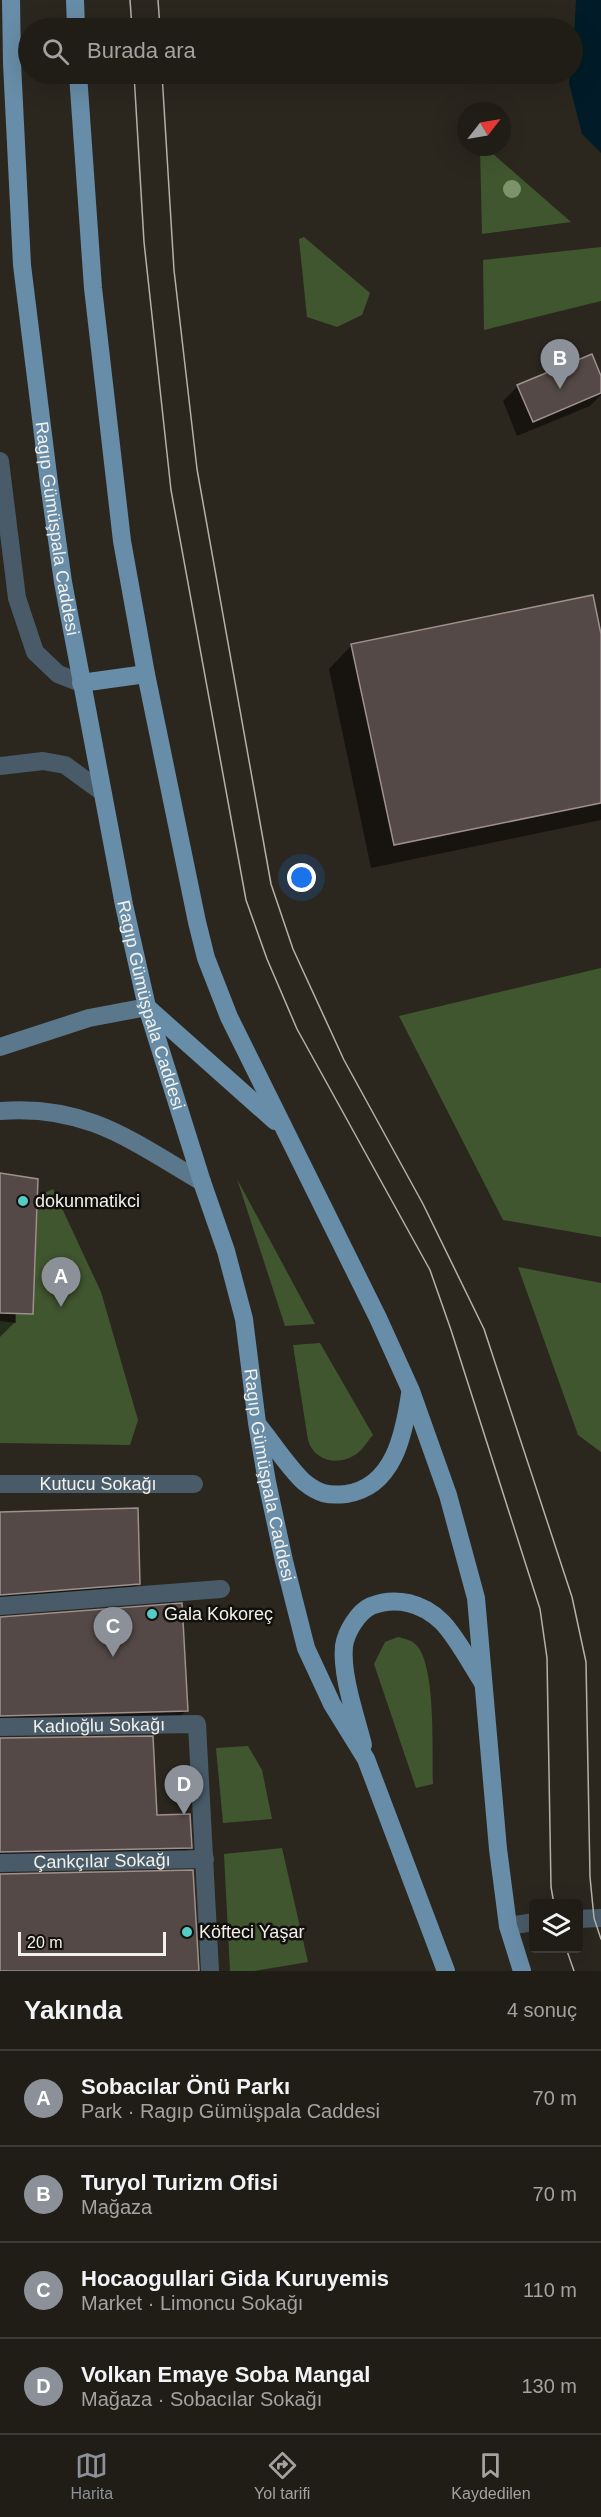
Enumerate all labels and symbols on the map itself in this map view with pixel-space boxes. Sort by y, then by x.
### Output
north arrow [457,102,511,156]
pin: B [540,340,580,389]
street label: Ragıp Gümüşpala Caddesi [31,420,83,637]
your location [287,863,316,892]
street label: Ragıp Gümüşpala Caddesi [113,898,189,1112]
place label: dokunmatikci [35,1191,140,1211]
marker: dokunmatikci [16,1194,30,1208]
pin: A [42,1258,80,1307]
street label: Ragıp Gümüşpala Caddesi [240,1367,299,1583]
street label: Kutucu Sokağı [39,1474,157,1494]
place label: Gala Kokoreç [164,1604,273,1624]
marker: Gala Kokoreç [145,1607,159,1621]
pin: C [94,1608,132,1657]
street label: Kadıoğlu Sokağı [33,1714,165,1736]
pin: D [164,1766,204,1815]
street label: Çankçılar Sokağı [33,1850,171,1872]
place label: Köfteci Yaşar [199,1922,304,1942]
marker: Köfteci Yaşar [180,1925,194,1939]
scale bar [18,1929,166,1956]

